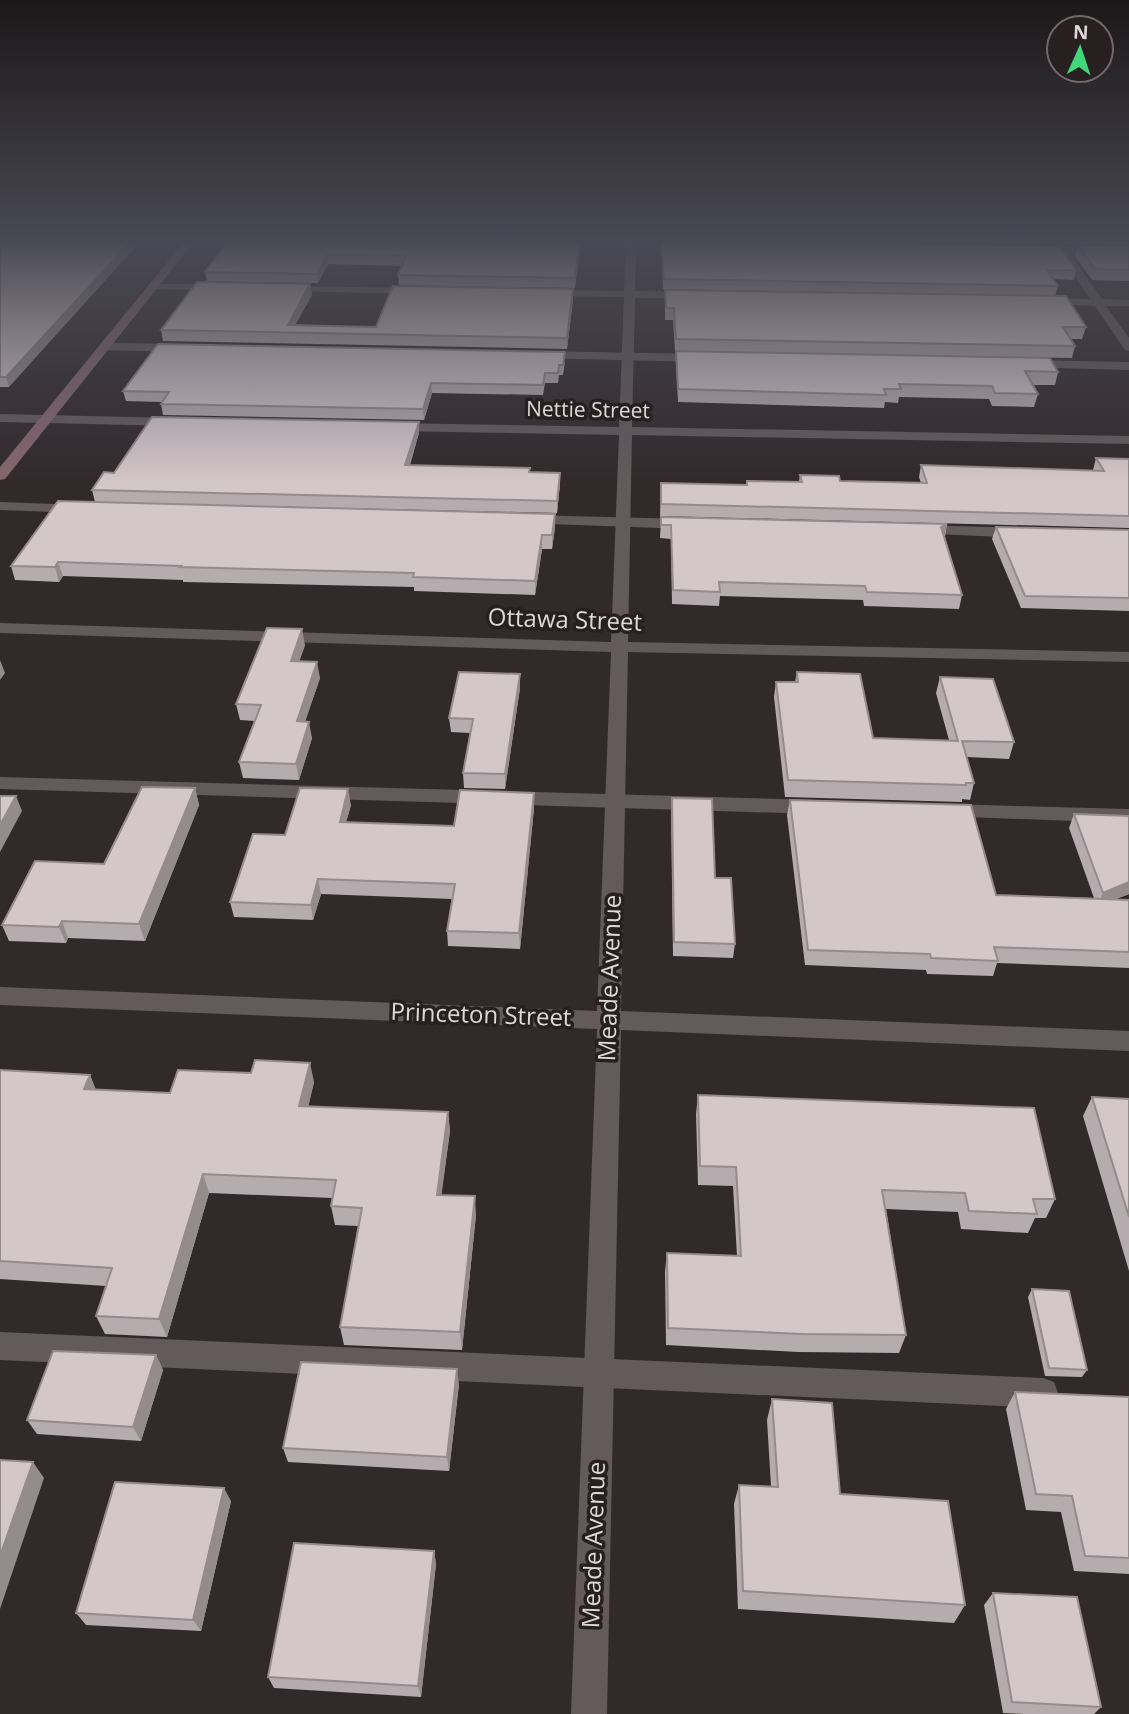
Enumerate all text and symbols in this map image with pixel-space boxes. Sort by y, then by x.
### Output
north arrow [1045,14,1115,84]
text: N [1072,19,1089,45]
street label: Nettie Street [526,394,650,424]
street label: Ottawa Street [487,599,643,638]
street label: Meade Avenue [589,894,628,1062]
street label: Princeton Street [390,994,572,1033]
street label: Meade Avenue [573,1461,612,1629]

